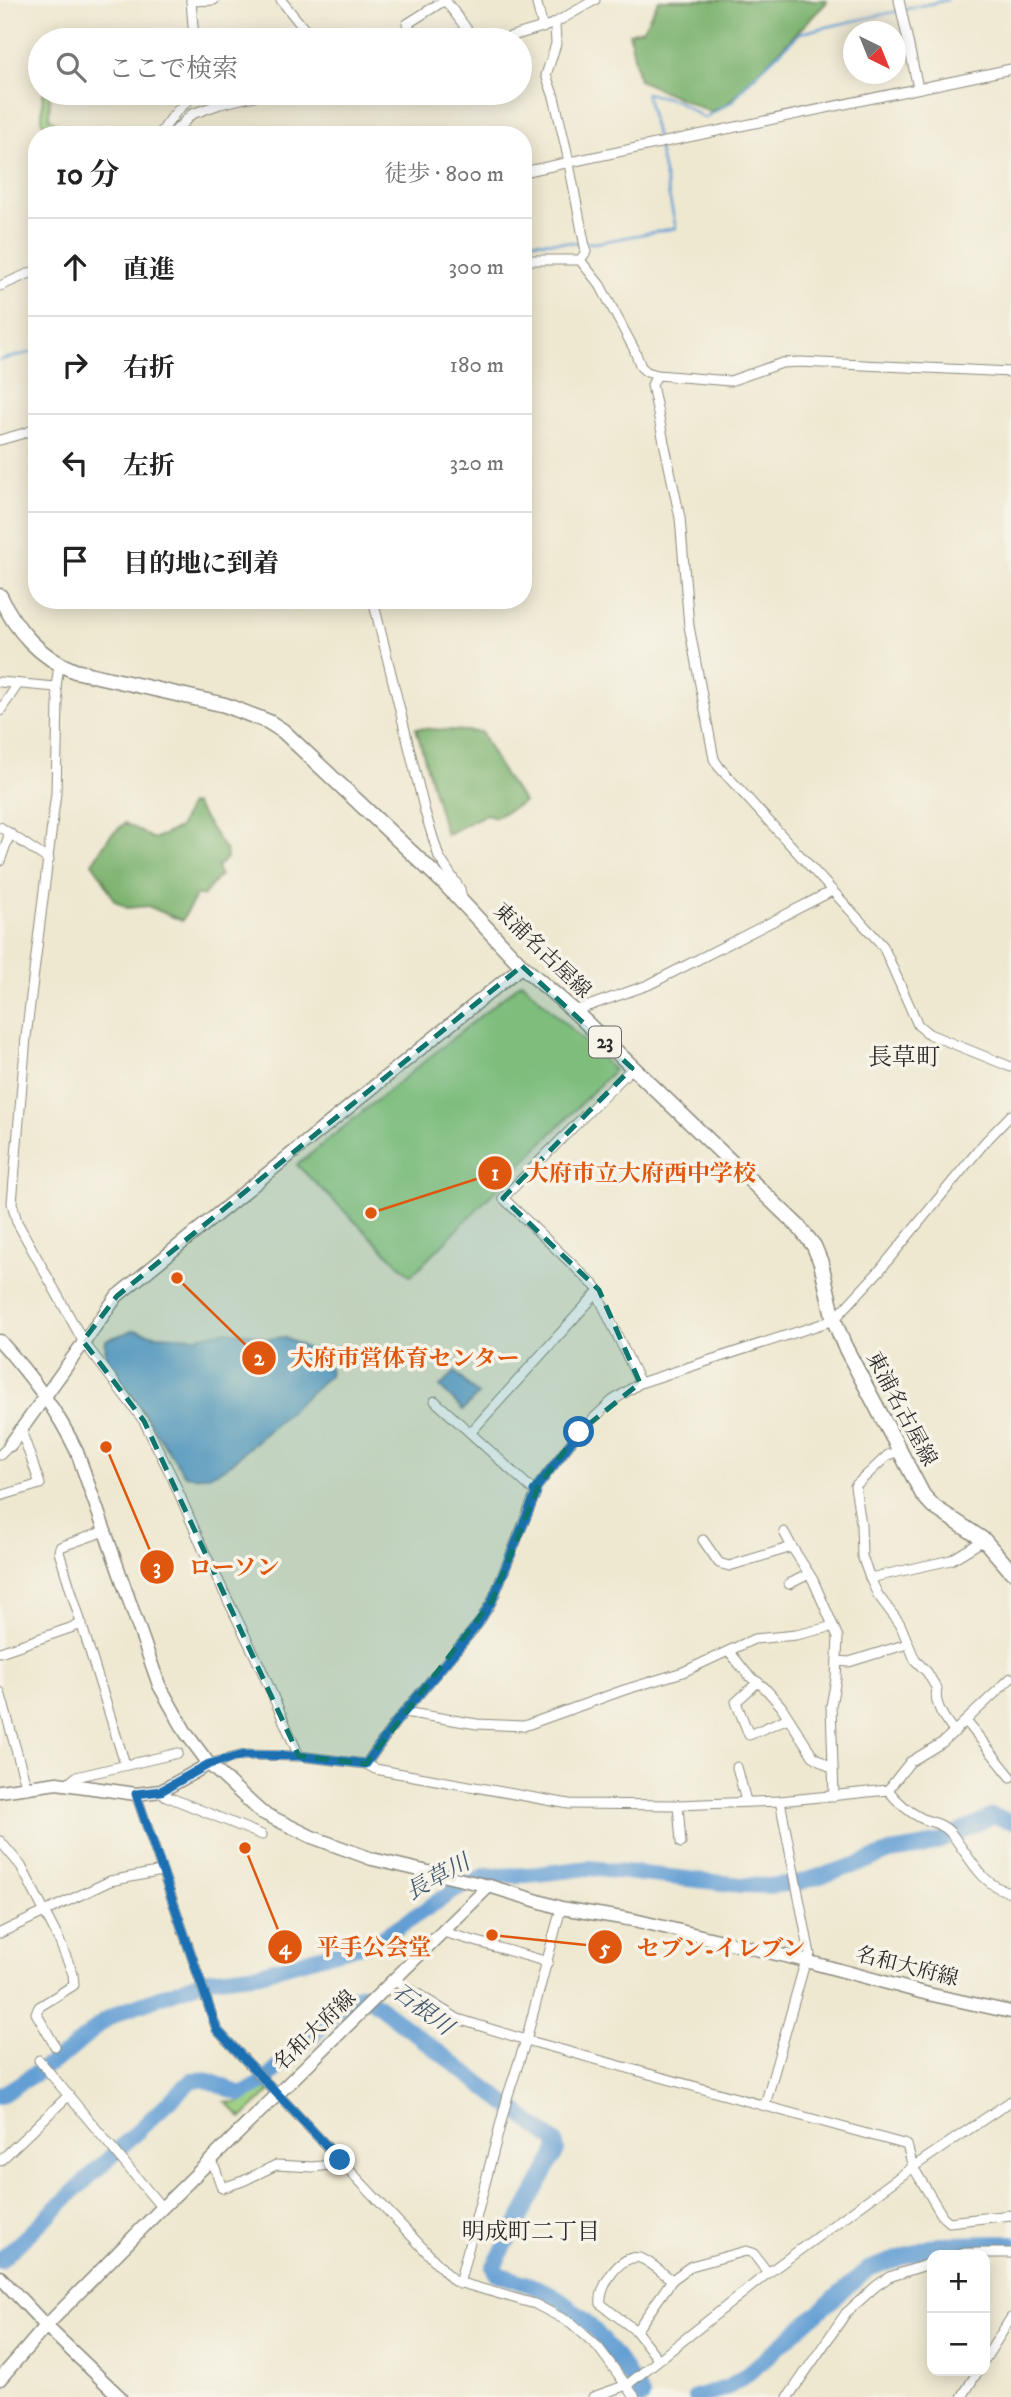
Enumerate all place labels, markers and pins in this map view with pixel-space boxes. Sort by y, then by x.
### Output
callout: 大府市立大府西中学校 [477,1151,770,1195]
callout: 大府市営体育センター [241,1336,534,1380]
callout: ローソン [139,1545,294,1589]
callout: 平手公会堂 [267,1925,445,1969]
callout: セブン-イレブン [587,1925,820,1969]

